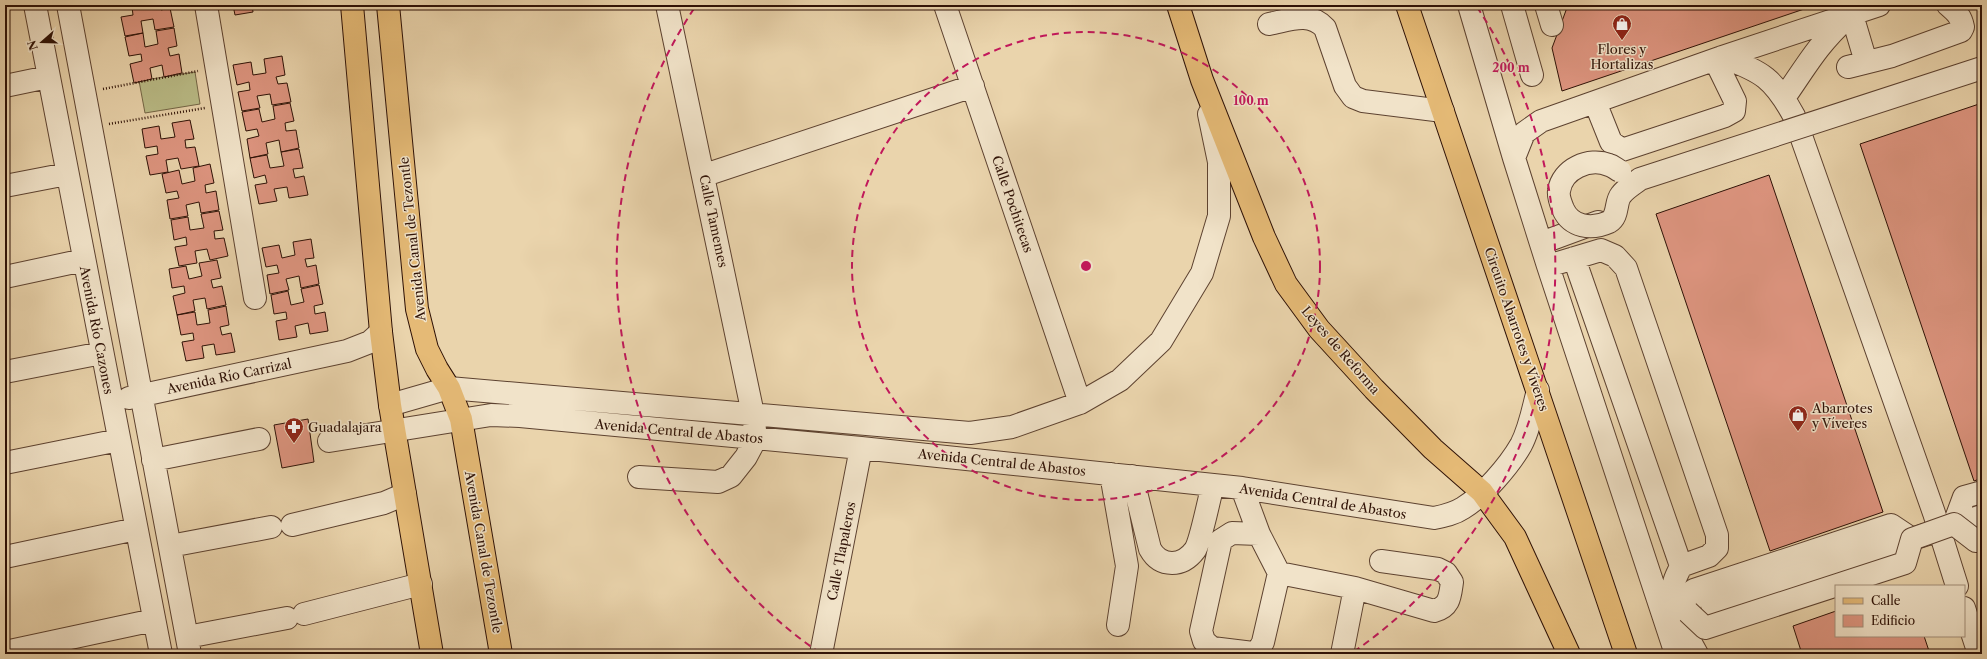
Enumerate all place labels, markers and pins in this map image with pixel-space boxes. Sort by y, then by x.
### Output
shop icon: Flores y Hortalizas [1611,13,1633,41]
place label: Flores y Hortalizas [1591,41,1654,72]
centre of rings [1079,259,1093,273]
place label: Abarrotes y Víveres [1811,400,1873,431]
shop icon: Abarrotes y Víveres [1787,404,1809,432]
pharmacy icon: Guadalajara [283,416,305,444]
place label: Guadalajara [308,419,382,435]

